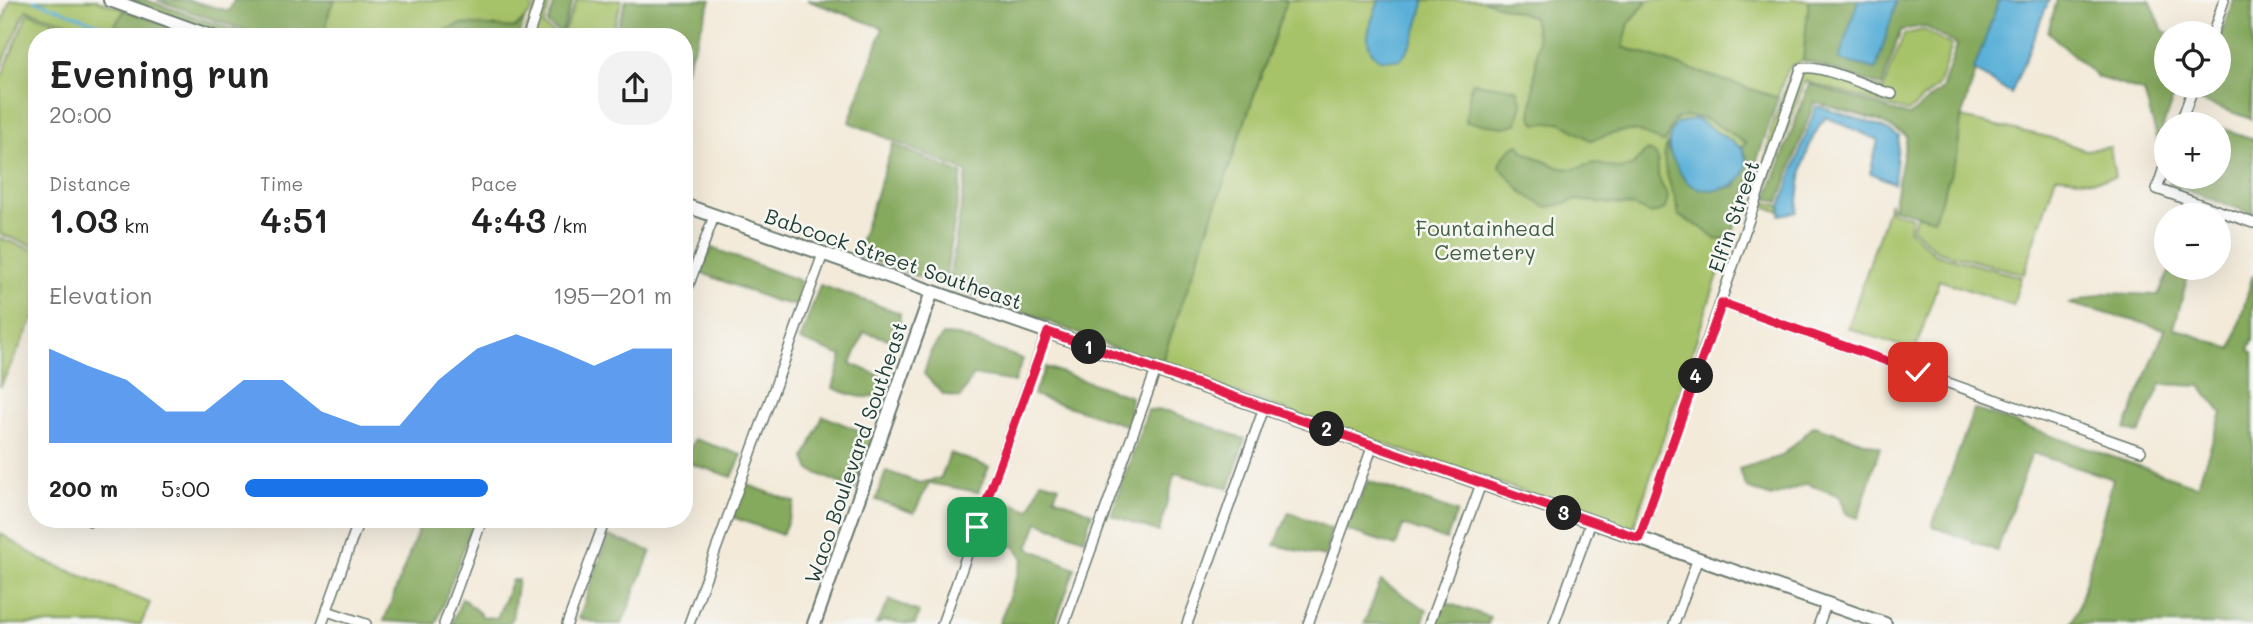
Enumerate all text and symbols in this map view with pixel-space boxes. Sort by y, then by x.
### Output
map controls [2154,21,2231,280]
button: locate [2154,21,2231,98]
text: Evening run [49,48,270,98]
button: share [598,51,672,125]
text: 20:00 [49,99,112,129]
button: + [2154,112,2231,189]
street label: Elfin Street [1701,156,1765,276]
text: Distance [49,171,131,196]
text: Time [260,171,303,196]
text: Pace [471,171,517,196]
text: 1.03 [49,196,118,242]
text: 4:51 [260,196,329,242]
text: 4:43 [471,196,546,242]
street label: Babcock Street Southeast [762,201,1026,315]
button: − [2154,203,2231,280]
text: km [118,213,150,238]
text: /km [546,213,587,238]
park label: Fountainhead Cemetery [1416,214,1554,265]
text: Elevation [49,280,152,310]
text: 195–201 m [553,280,672,310]
street label: Waco Boulevard Southeast [797,317,913,587]
pin: 1 [1072,330,1106,364]
text: 1 [1084,334,1093,359]
pin [1888,342,1948,402]
icon: check [1899,353,1937,391]
pin: 4 [1678,358,1714,394]
text: 4 [1689,363,1702,388]
pin: 2 [1310,412,1344,446]
text: 2 [1321,416,1332,441]
text: 200 m [49,473,118,503]
text: 5:00 [161,473,210,503]
pin: 3 [1546,496,1582,530]
pin [947,497,1007,557]
text: 3 [1558,500,1569,525]
icon: arrive [958,508,996,546]

